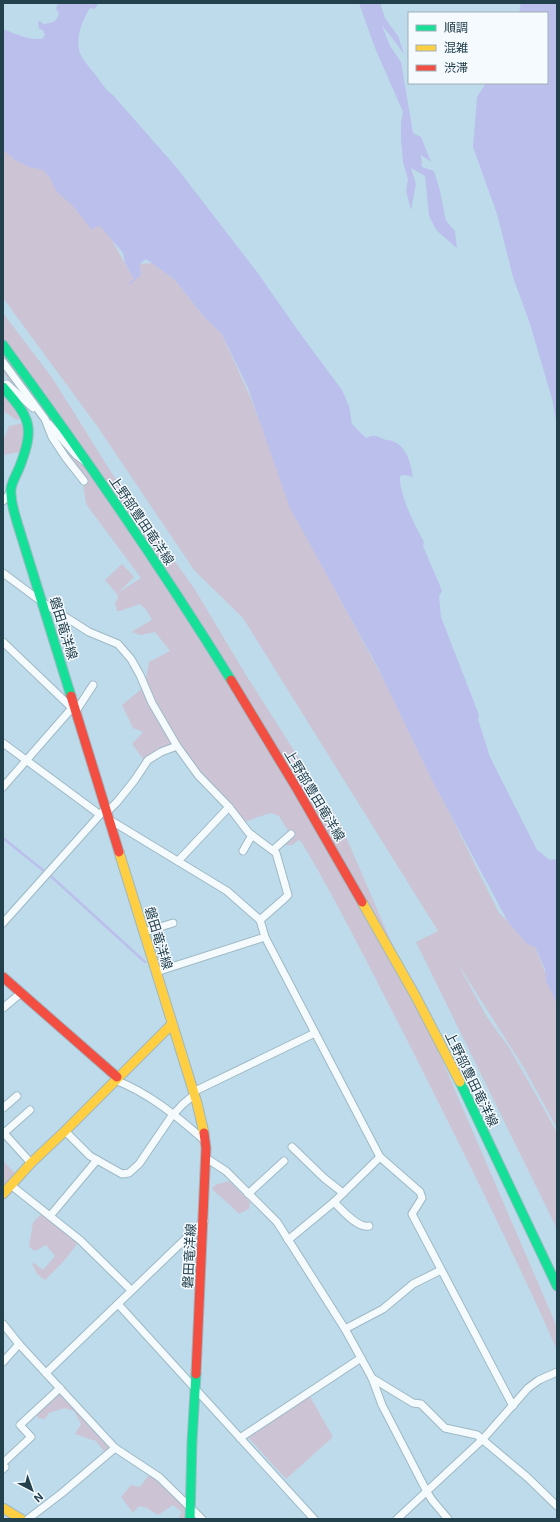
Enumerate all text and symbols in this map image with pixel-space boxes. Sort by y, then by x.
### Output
legend [408,12,548,84]
text: 順調 [444,20,468,34]
text: 混雑 [444,40,468,54]
text: 渋滞 [444,60,468,74]
street label: 上野部豊田竜洋線 [106,472,178,568]
street label: 磐田竜洋線 [47,595,81,661]
street label: 上野部豊田竜洋線 [281,746,349,844]
street label: 磐田竜洋線 [142,905,176,971]
street label: 上野部豊田竜洋線 [442,1029,502,1129]
street label: 磐田竜洋線 [179,1223,199,1289]
north arrow [12,1470,52,1510]
text: N [32,1490,46,1505]

